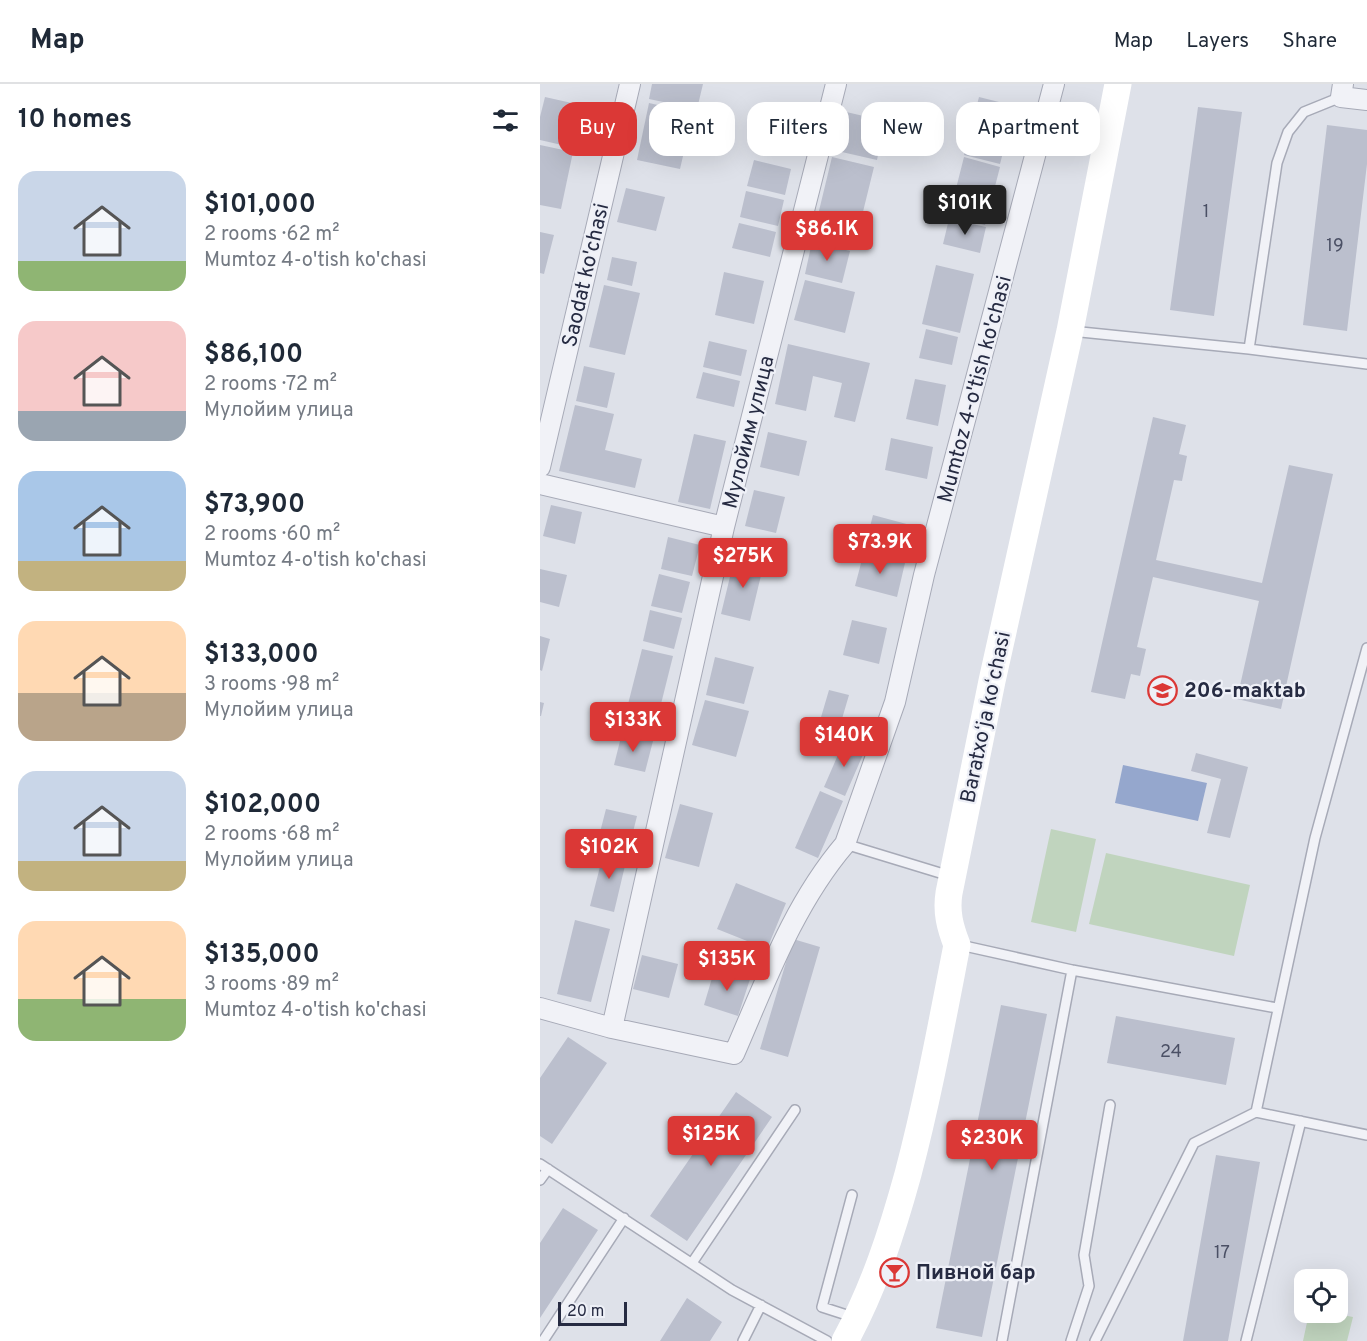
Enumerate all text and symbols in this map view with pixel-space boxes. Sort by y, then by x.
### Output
text: Map [30,23,85,59]
text: Map [1114,28,1153,55]
text: Layers [1186,28,1249,55]
text: Share [1282,28,1337,55]
chip: Buy [558,102,637,156]
chip: Rent [649,102,735,156]
chip: Filters [747,102,849,156]
chip: New [861,102,944,156]
chip: Apartment [956,102,1100,156]
text: 10 homes [18,104,132,137]
icon: filters [489,104,522,137]
pin: $101K [923,185,1007,236]
text: $101,000 [204,189,316,222]
text: $101K [937,191,993,217]
icon: home [66,195,138,267]
street label: Saodat ko'chasi [557,201,616,350]
house number: 1 [1203,201,1209,224]
pin: $86.1K [778,211,876,262]
text: $86.1K [795,217,859,243]
text: 2 rooms · 62 m² [204,222,340,248]
house number: 19 [1326,235,1344,258]
text: Mumtoz 4-o'tish ko'chasi [204,248,427,274]
street label: Mumtoz 4-o'tish ko'chasi [932,273,1019,506]
text: $86,100 [204,339,303,372]
icon: home [66,345,138,417]
street label: Мулойим улица [717,353,782,512]
text: 2 rooms · 72 m² [204,372,337,398]
text: Мулойим улица [204,398,354,424]
text: $73,900 [204,489,305,522]
icon: home [66,495,138,567]
text: 2 rooms · 60 m² [204,522,340,548]
pin: $73.9K [831,524,929,575]
text: $73.9K [847,530,913,556]
pin: $275K [701,538,785,589]
text: $275K [712,544,774,570]
text: Mumtoz 4-o'tish ko'chasi [204,548,427,574]
street label: Baratxoʻja koʻchasi [955,629,1018,806]
text: $133,000 [204,639,319,672]
icon: home [66,645,138,717]
text: 3 rooms · 98 m² [204,672,339,698]
school or university icon: 206-maktab [1147,674,1179,706]
place label: 206-maktab [1184,678,1306,705]
text: Мулойим улица [204,698,354,724]
pin: $133K [591,702,675,753]
text: $133K [604,708,662,734]
pin: $140K [802,717,886,768]
text: $140K [814,723,874,749]
text: $102,000 [204,789,321,822]
icon: home [66,795,138,867]
text: 2 rooms · 68 m² [204,822,340,848]
pin: $102K [567,829,651,880]
text: $102K [579,835,639,861]
text: Мулойим улица [204,848,354,874]
text: $135,000 [204,939,320,972]
pin: $135K [685,941,769,992]
icon: home [66,945,138,1017]
text: $135K [698,947,756,973]
text: 3 rooms · 89 m² [204,972,339,998]
text: Mumtoz 4-o'tish ko'chasi [204,998,427,1024]
house number: 24 [1160,1041,1182,1064]
pin: $125K [669,1116,753,1167]
pin: $230K [950,1120,1034,1171]
text: $125K [682,1122,740,1148]
text: $230K [960,1126,1024,1152]
house number: 17 [1214,1242,1230,1265]
bar icon: Пивной бар [879,1256,911,1288]
place label: Пивной бар [916,1260,1036,1287]
map controls [1294,1269,1348,1323]
button: locate [1294,1269,1348,1323]
scale bar [558,1299,627,1326]
text: 20 m [567,1302,604,1322]

